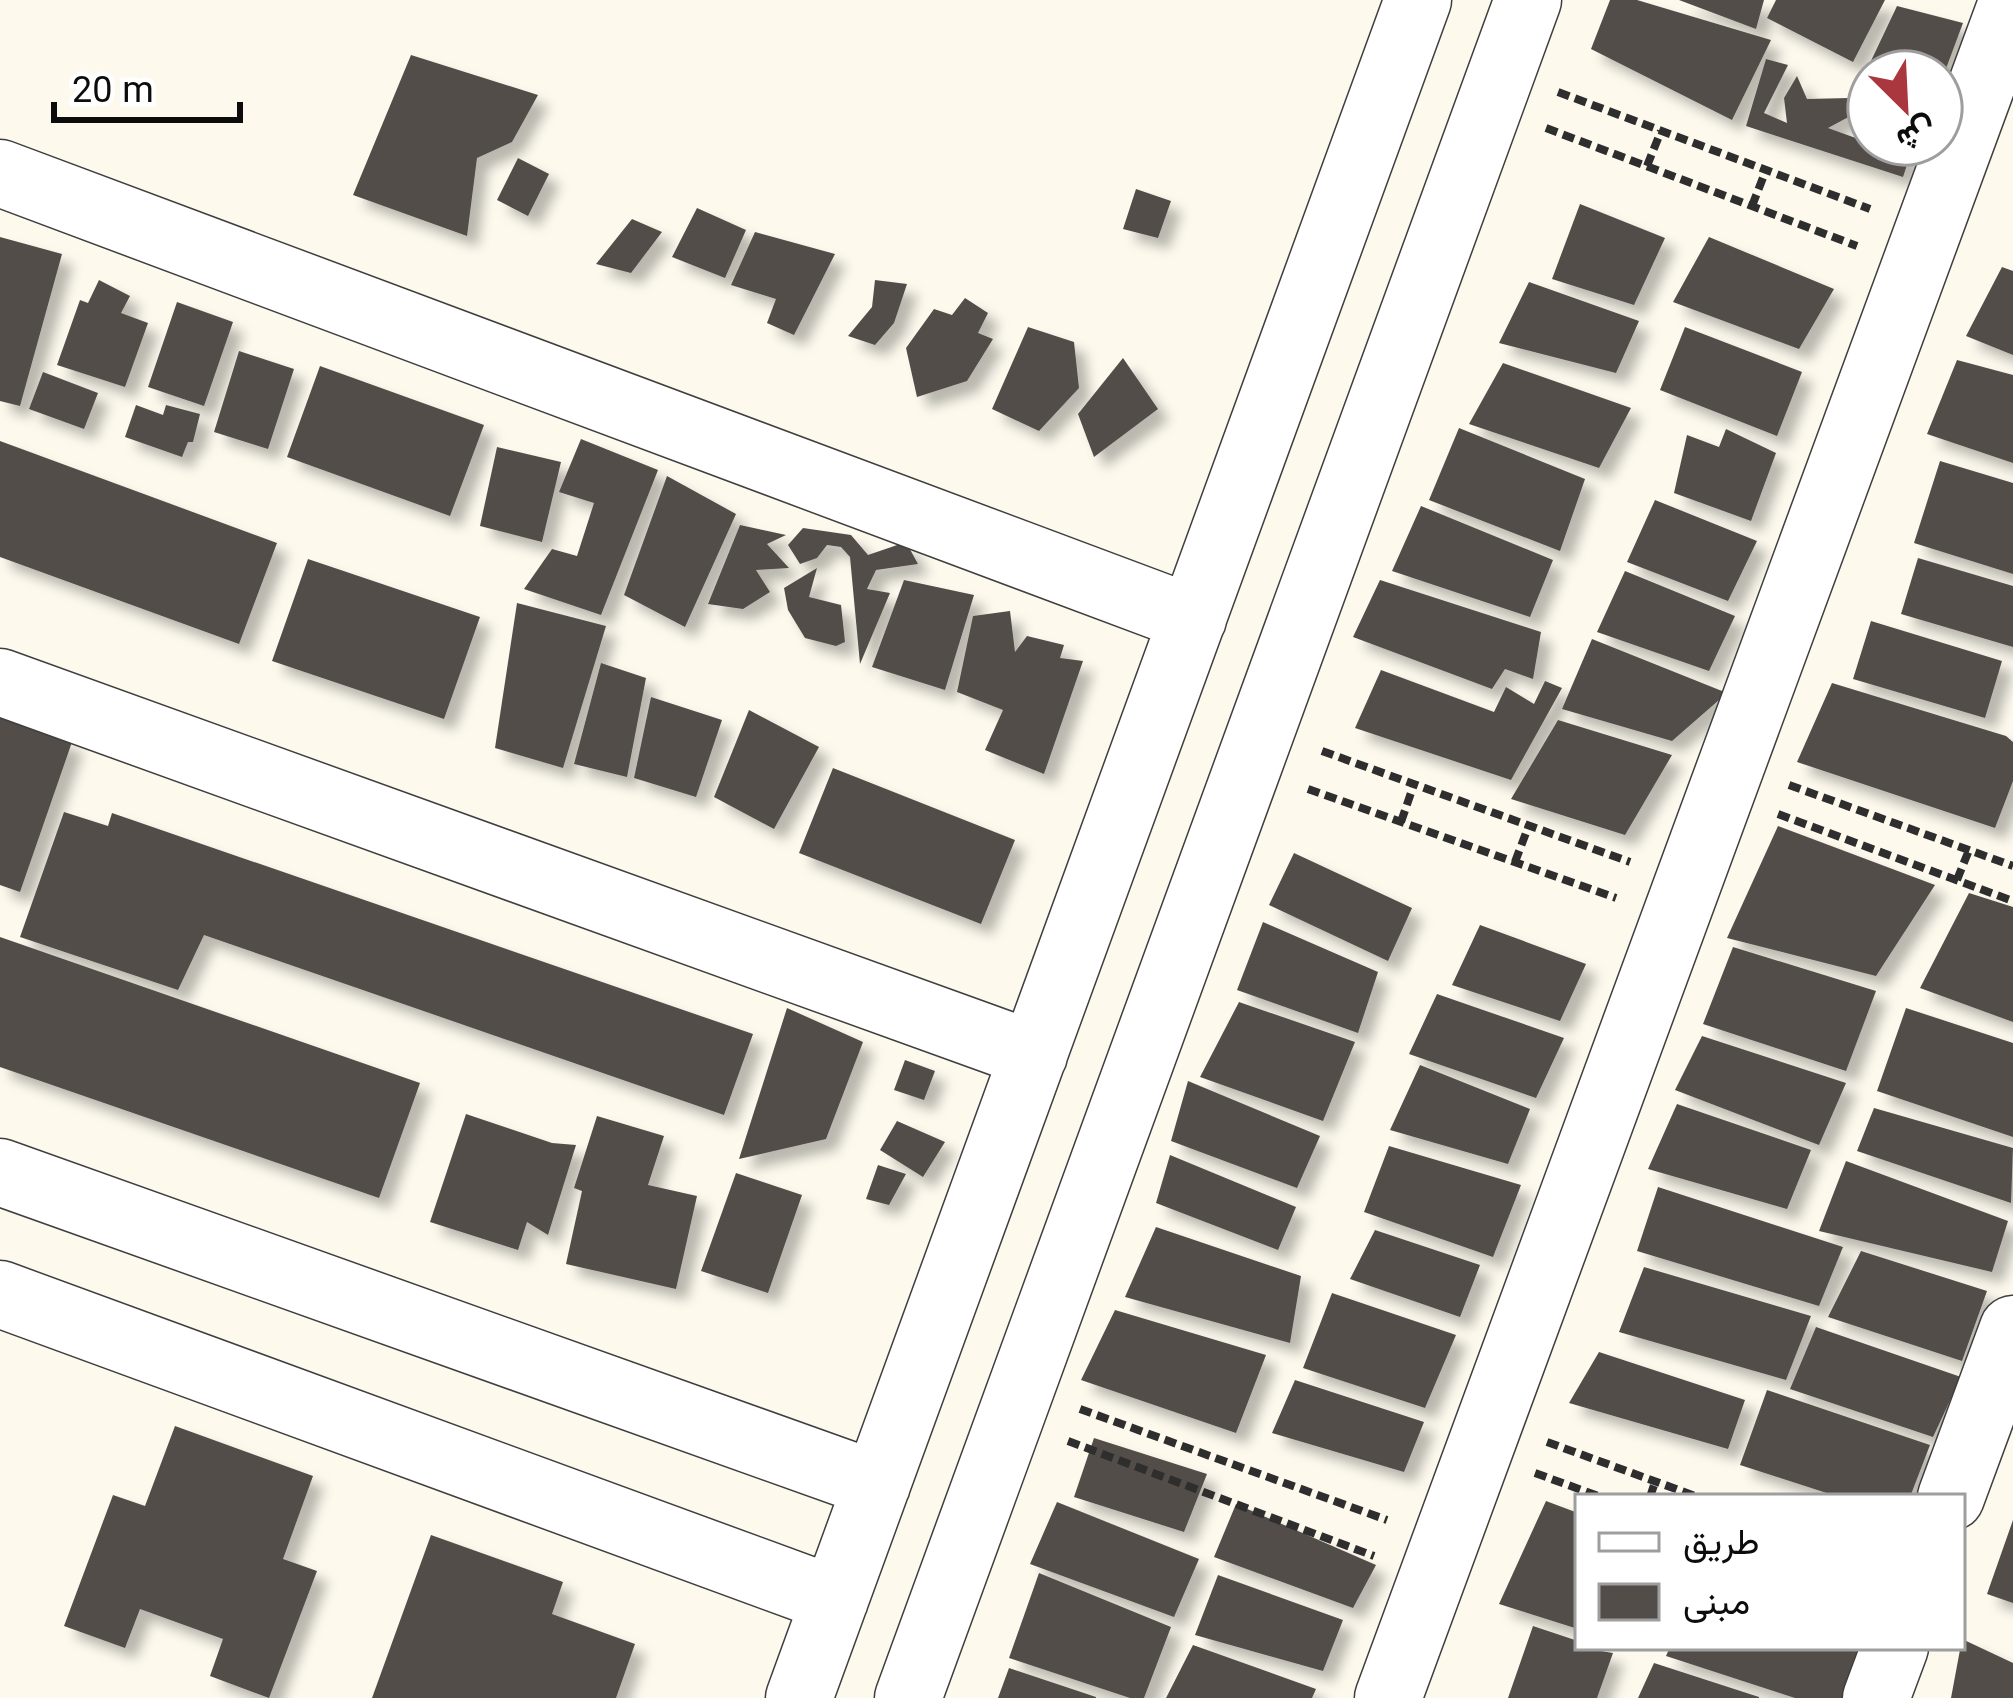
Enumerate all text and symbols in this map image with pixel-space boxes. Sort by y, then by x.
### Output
scale bar [54,48,240,122]
north arrow [1845,48,1965,168]
text: 20 m [72,65,154,121]
text: ش [1887,100,1944,164]
legend [1575,1494,1965,1650]
text: طريق [1683,1517,1759,1573]
text: مبنى [1683,1577,1750,1633]

